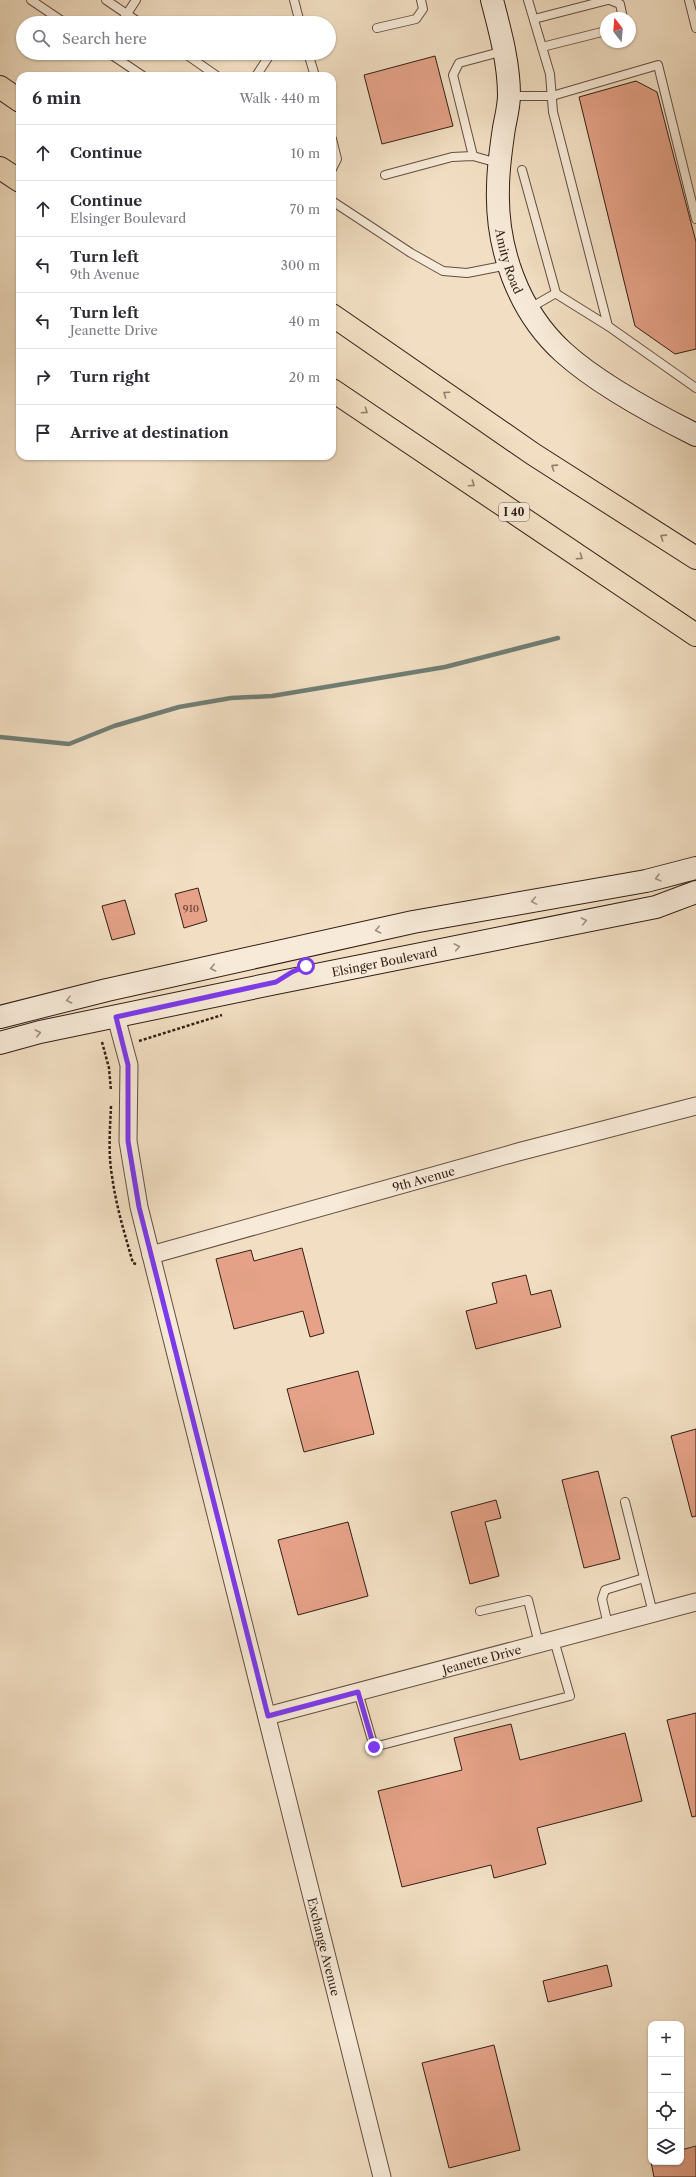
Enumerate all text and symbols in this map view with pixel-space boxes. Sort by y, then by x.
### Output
north arrow [600,12,636,48]
search box [16,16,336,60]
icon: search [30,27,52,49]
text: Search here [62,29,147,48]
text: 6 min [32,88,81,108]
text: Walk · 440 m [240,90,320,106]
icon: ahead [32,142,54,164]
text: Continue [70,143,142,162]
text: 10 m [291,145,320,161]
text: Continue [70,191,142,210]
icon: ahead [32,198,54,220]
text: 70 m [290,201,320,217]
text: Elsinger Boulevard [70,210,186,226]
street label: Amity Road [493,227,527,297]
text: Turn left [70,247,139,266]
icon: left [32,254,54,276]
text: 300 m [281,257,320,273]
text: 9th Avenue [70,266,140,282]
text: Turn left [70,303,139,322]
icon: left [32,310,54,332]
text: 40 m [289,313,320,329]
text: Jeanette Drive [70,322,158,338]
icon: right [32,366,54,388]
text: Turn right [70,367,150,386]
text: 20 m [289,369,320,385]
one-way arrow [443,391,450,399]
one-way arrow [360,406,367,413]
icon: arrive [32,422,54,444]
text: Arrive at destination [70,423,229,442]
one-way arrow [551,464,558,472]
one-way arrow [468,479,475,487]
road number: I 40 [499,503,529,521]
one-way arrow [660,534,667,542]
one-way arrow [576,552,583,559]
one-way arrow [655,873,662,882]
one-way arrow [531,896,537,905]
house number: 910 [183,902,199,915]
one-way arrow [581,918,587,926]
one-way arrow [375,926,382,934]
street label: Elsinger Boulevard [330,943,439,979]
one-way arrow [453,943,460,951]
route start [297,957,315,975]
one-way arrow [210,963,216,971]
one-way arrow [66,995,73,1003]
one-way arrow [35,1029,41,1037]
street label: 9th Avenue [391,1163,457,1194]
street label: Jeanette Drive [439,1641,523,1677]
route end [365,1738,383,1756]
street label: Exchange Avenue [305,1896,344,1998]
map controls [648,2021,684,2165]
button: + [648,2021,684,2057]
button: − [648,2057,684,2093]
button: locate [648,2093,684,2129]
button: layers [648,2129,684,2165]

